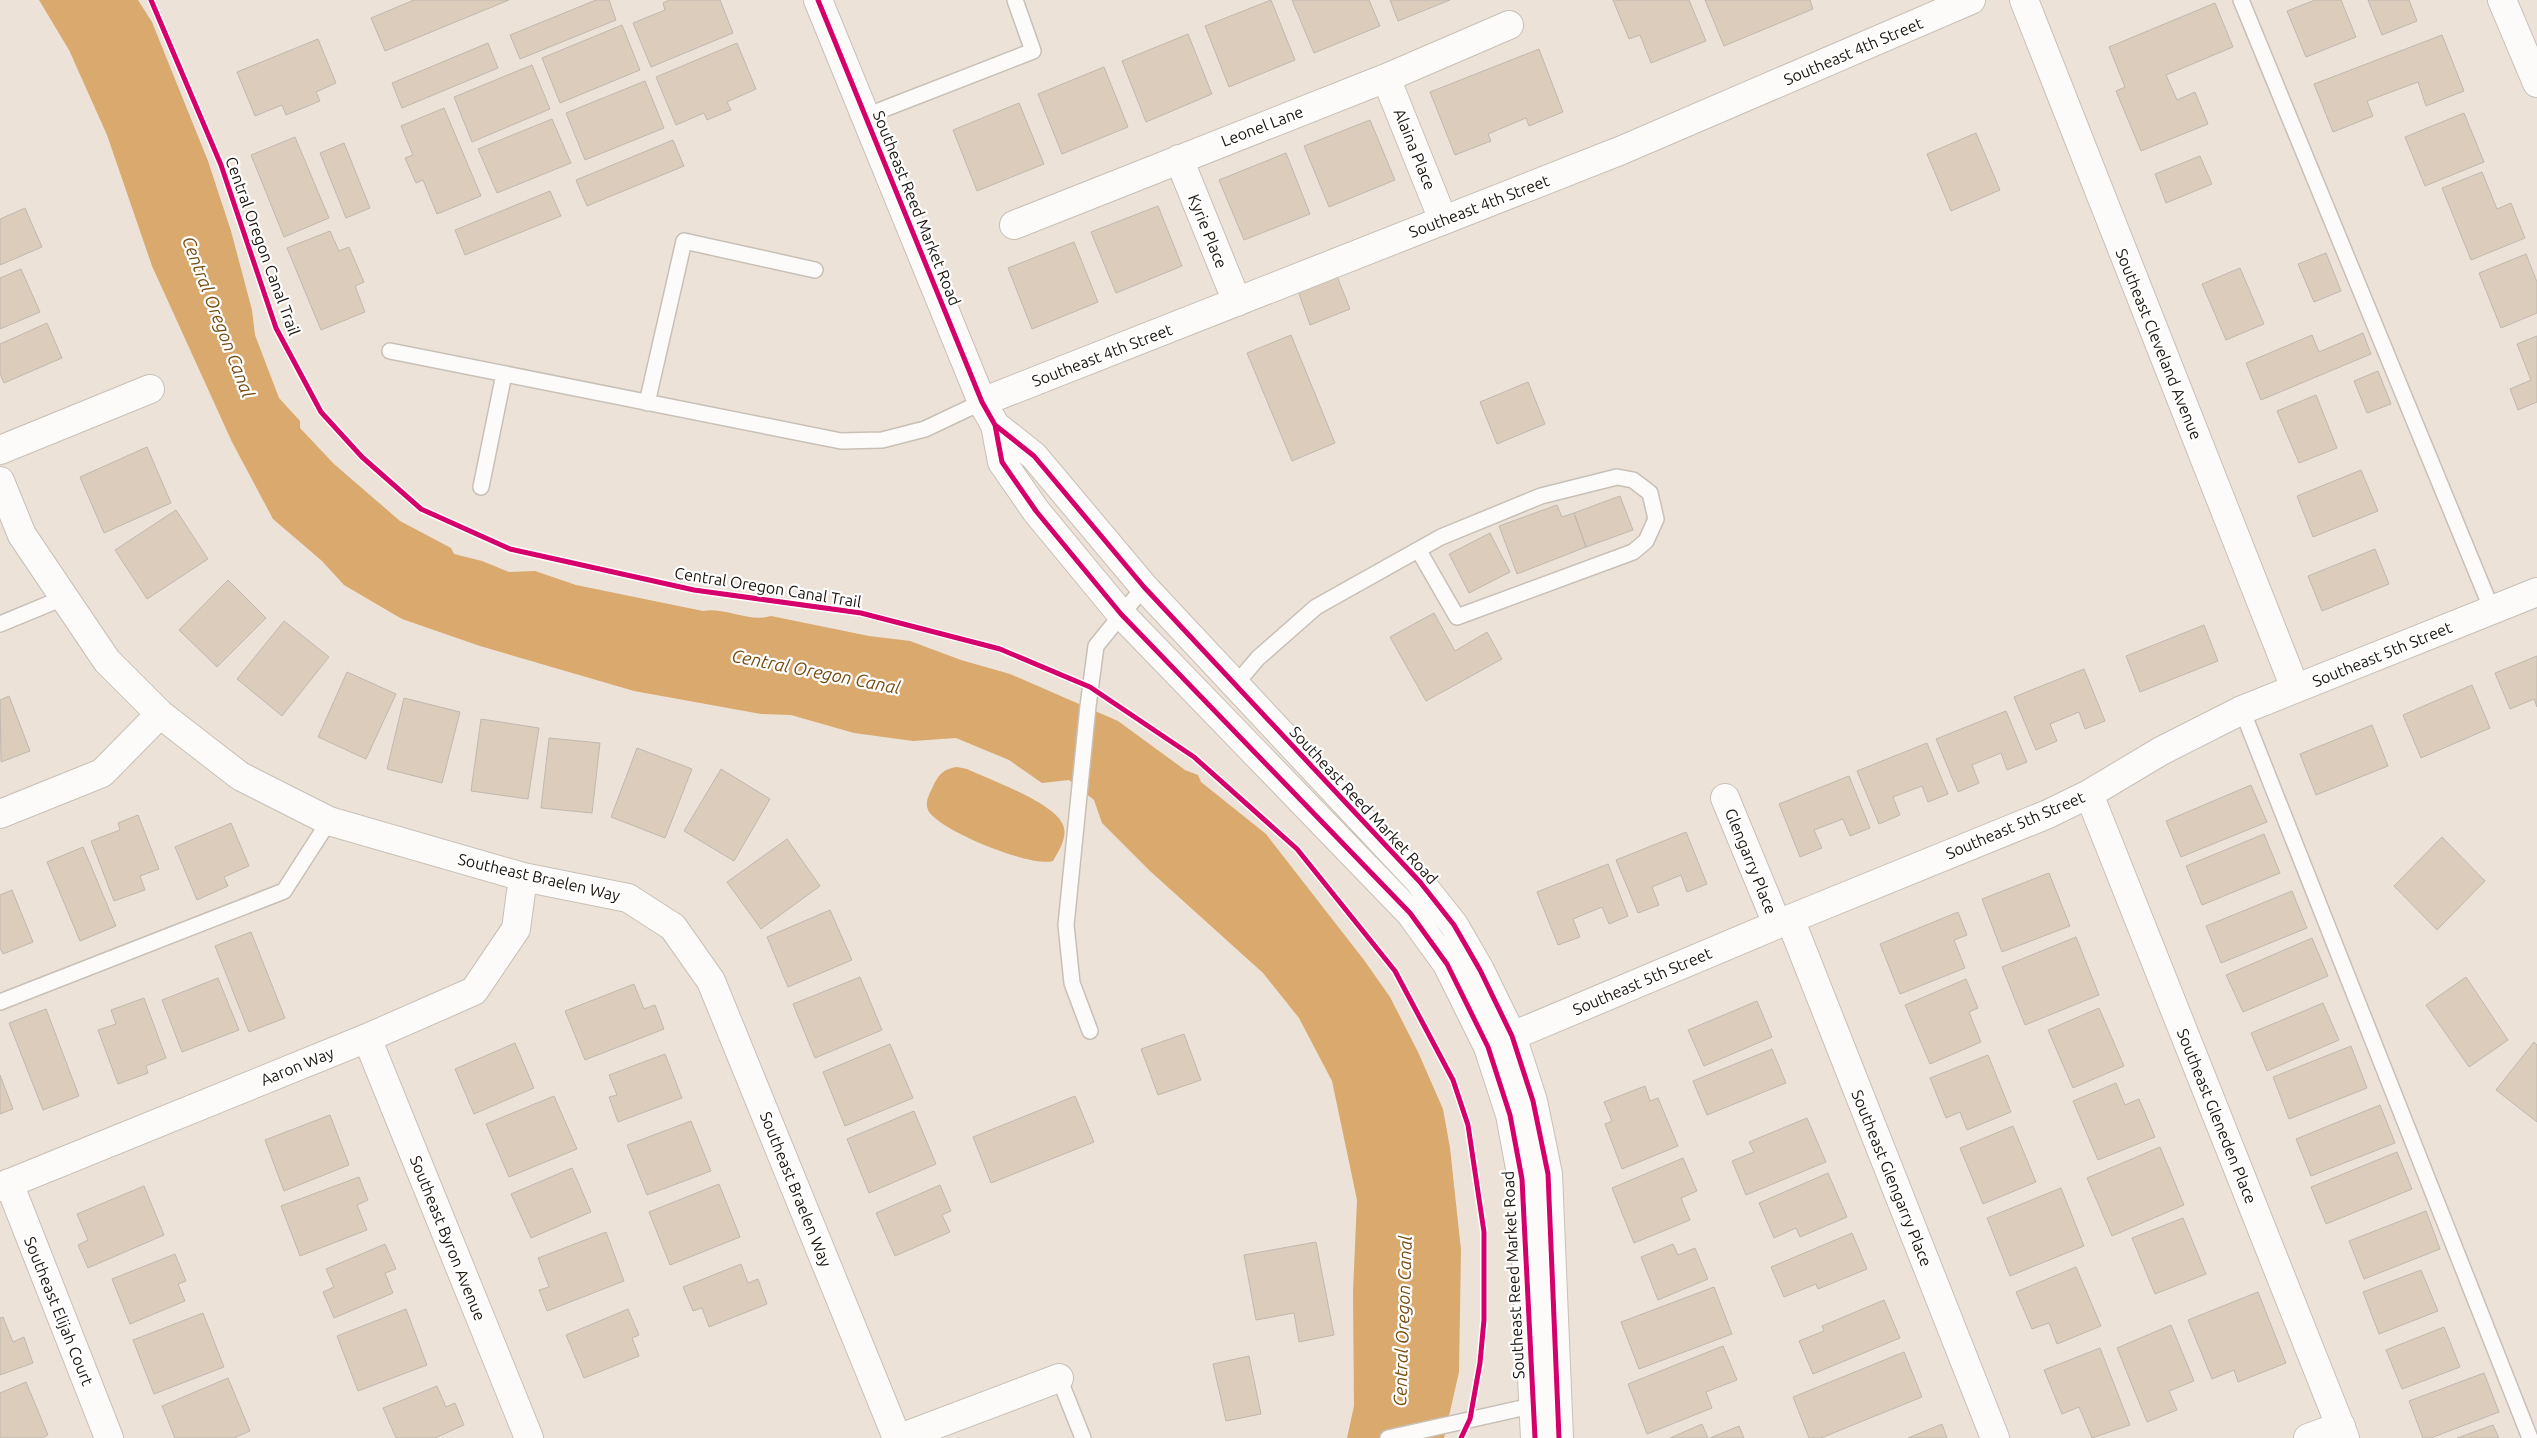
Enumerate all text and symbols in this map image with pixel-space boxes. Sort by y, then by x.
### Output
street label: Southeast 4th Street [1781,13,1926,88]
street label: Leonel Lane [1218,102,1306,150]
street label: Alaina Place [1391,106,1439,192]
street label: Southeast Reed Market Road [870,108,964,308]
street label: Central Oregon Canal Trail [222,154,304,338]
street label: Southeast 4th Street [1406,171,1552,241]
street label: Kyrie Place [1185,191,1231,271]
water label: Central Oregon Canal [179,233,259,400]
street label: Southeast Cleveland Avenue [2112,246,2206,442]
street label: Southeast 4th Street [1029,320,1175,390]
street label: Central Oregon Canal Trail [673,563,863,611]
street label: Southeast 5th Street [2310,617,2455,690]
water label: Central Oregon Canal [730,645,902,697]
street label: Southeast Reed Market Road [1286,723,1442,887]
street label: Southeast 5th Street [1943,787,2088,862]
street label: Glengarry Place [1722,806,1780,916]
street label: Southeast Braelen Way [456,850,622,904]
street label: Southeast 5th Street [1570,943,1715,1018]
street label: Southeast Gleneden Place [2174,1026,2260,1206]
street label: Aaron Way [258,1043,336,1089]
street label: Southeast Glengarry Place [1848,1087,1936,1269]
street label: Southeast Braelen Way [757,1109,835,1269]
street label: Southeast Byron Avenue [407,1153,489,1323]
street label: Southeast Reed Market Road [1499,1170,1527,1380]
street label: Southeast Elijah Court [21,1234,97,1389]
water label: Central Oregon Canal [1389,1235,1415,1407]

